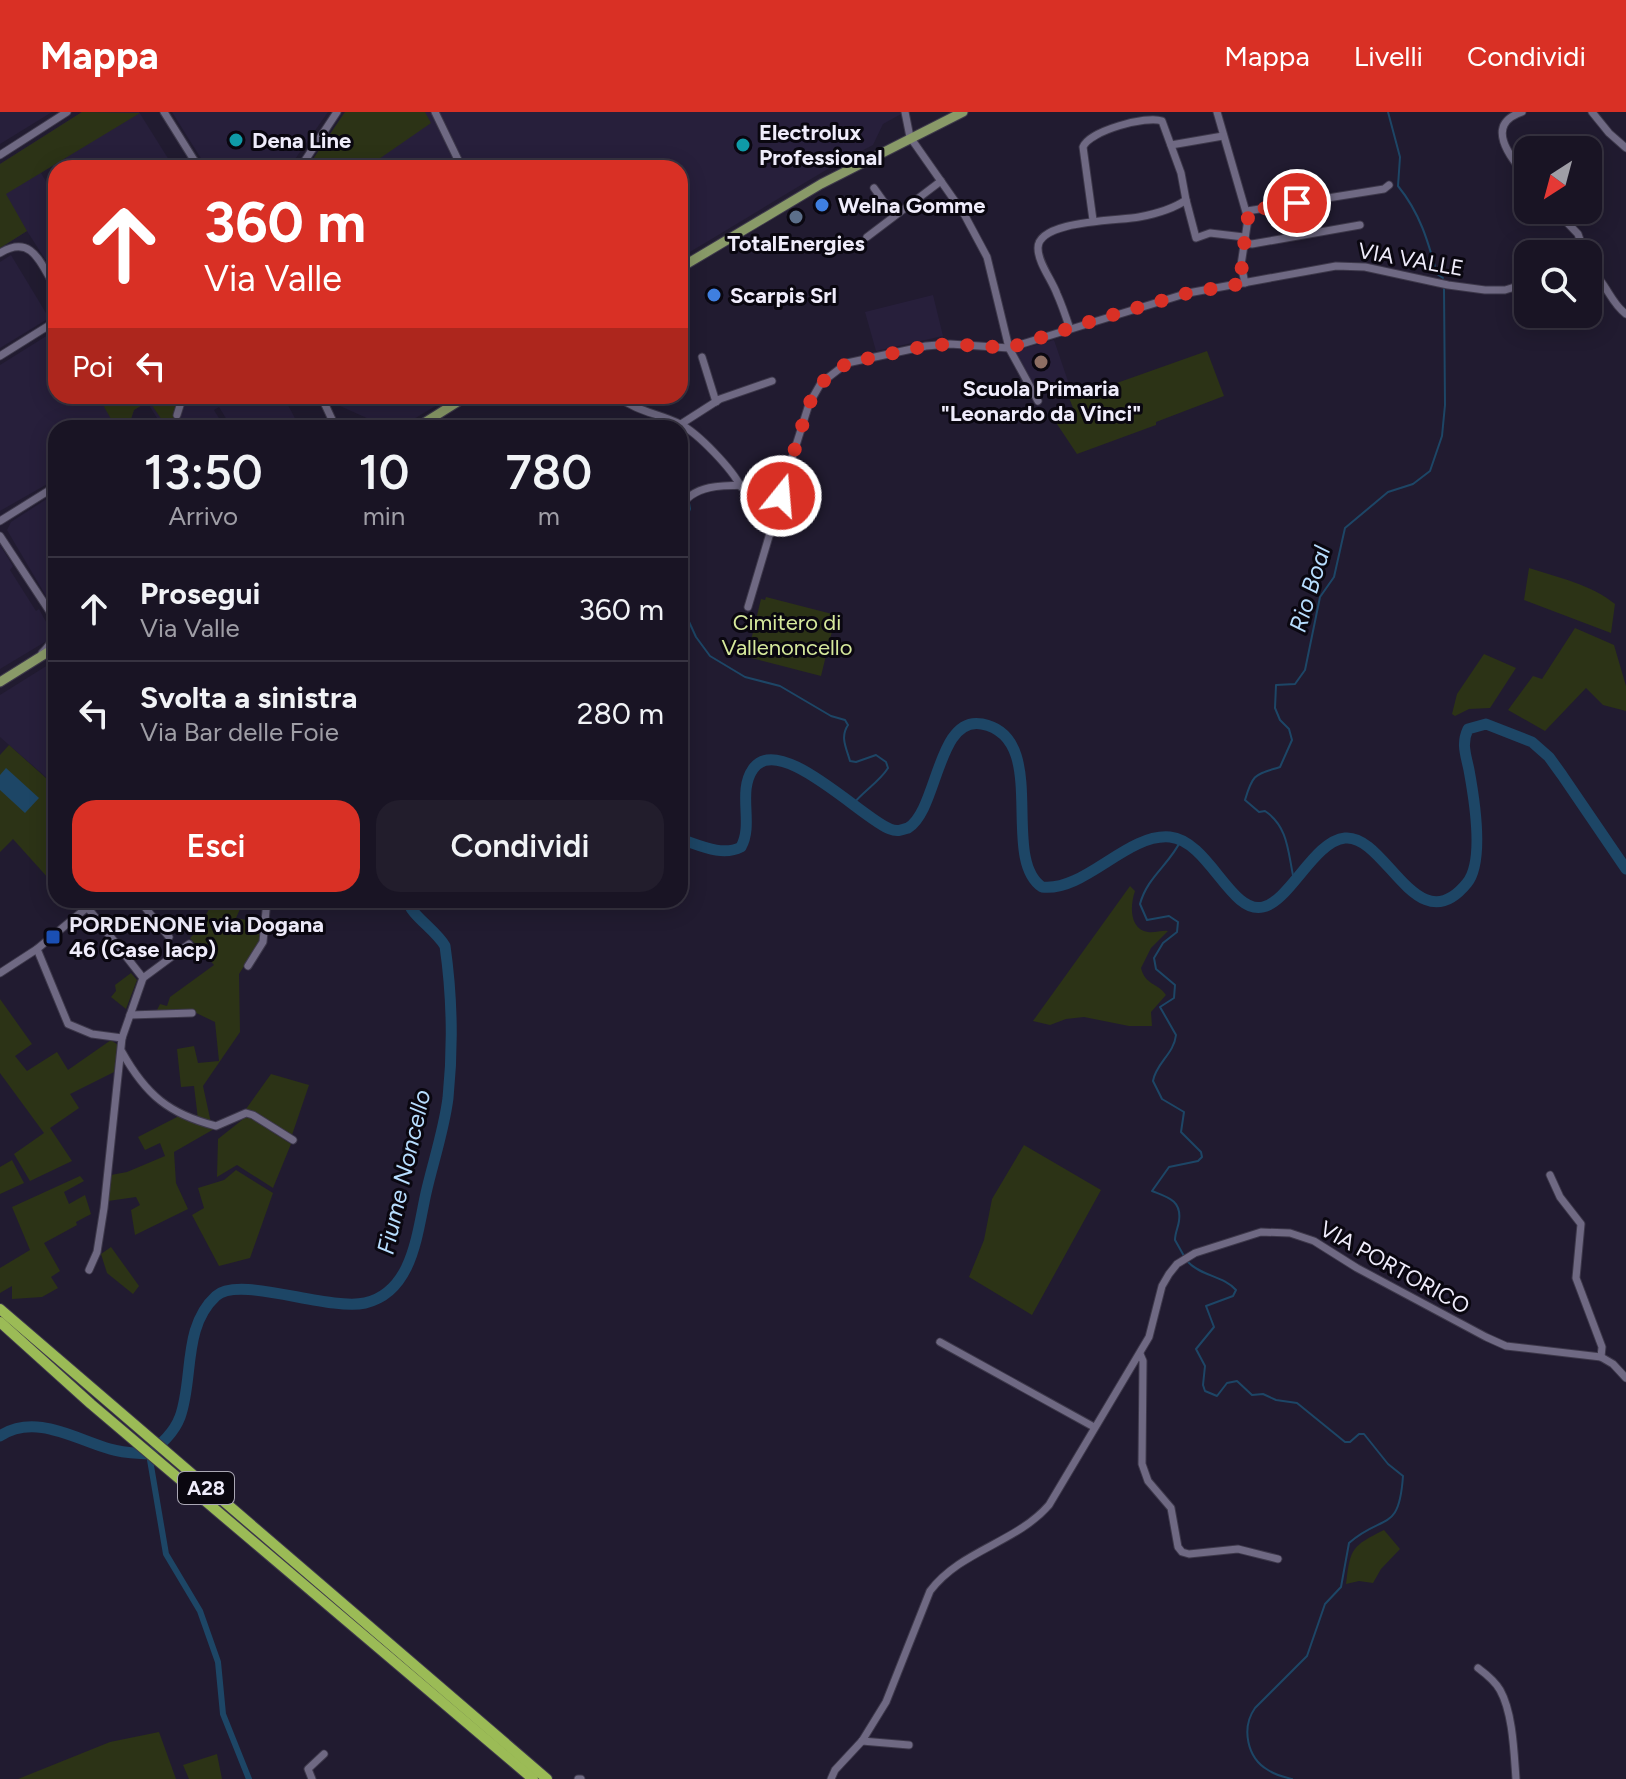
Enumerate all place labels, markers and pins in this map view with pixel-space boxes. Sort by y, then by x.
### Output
place label: Electrolux Professional [759,119,883,171]
place label: Dena Line [252,127,351,154]
marker: Dena Line [227,131,245,149]
marker: Electrolux Professional [734,136,752,154]
pin [1263,169,1331,237]
place label: Welna Gomme [838,192,985,219]
marker: Welna Gomme [813,196,831,214]
marker: TotalEnergies [787,208,805,226]
place label: TotalEnergies [727,230,865,257]
place label: Scarpis Srl [730,282,837,309]
marker: Scarpis Srl [705,286,723,304]
marker: Scuola Primaria "Leonardo da Vinci" [1032,353,1050,371]
place label: Scuola Primaria "Leonardo da Vinci" [941,375,1141,427]
place label: PORDENONE via Dogana 46 (Case Iacp) [69,911,324,963]
marker: PORDENONE via Dogana 46 (Case Iacp) [44,928,62,946]

